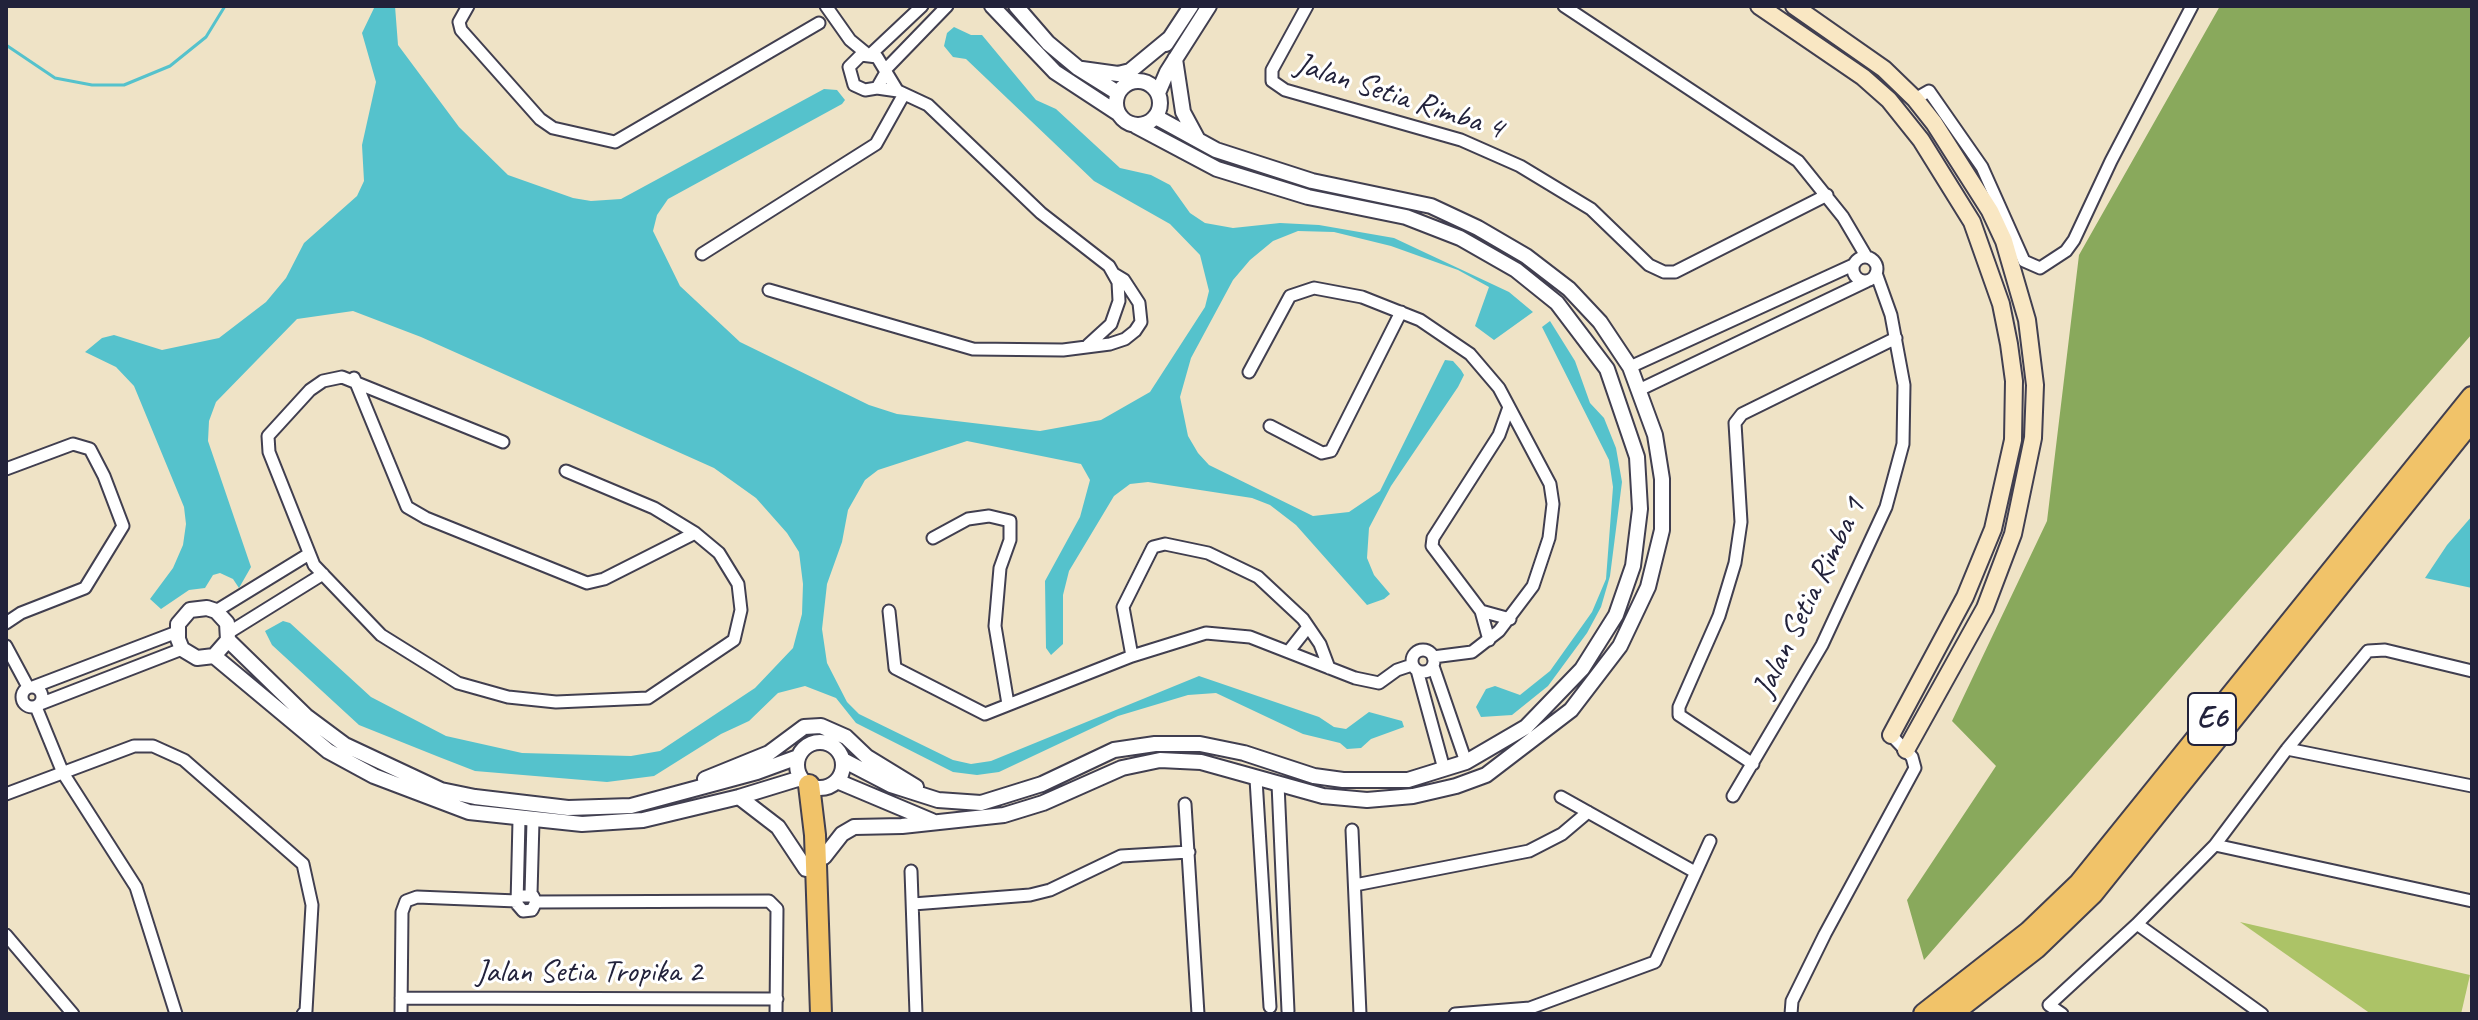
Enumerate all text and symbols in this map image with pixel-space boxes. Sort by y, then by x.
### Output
street label: Jalan Setia Rimba 4 [1290,45,1508,149]
street label: Jalan Setia Rimba 1 [1745,492,1875,704]
road number: E6 [2188,693,2236,745]
street label: Jalan Setia Tropika 2 [476,954,702,992]

